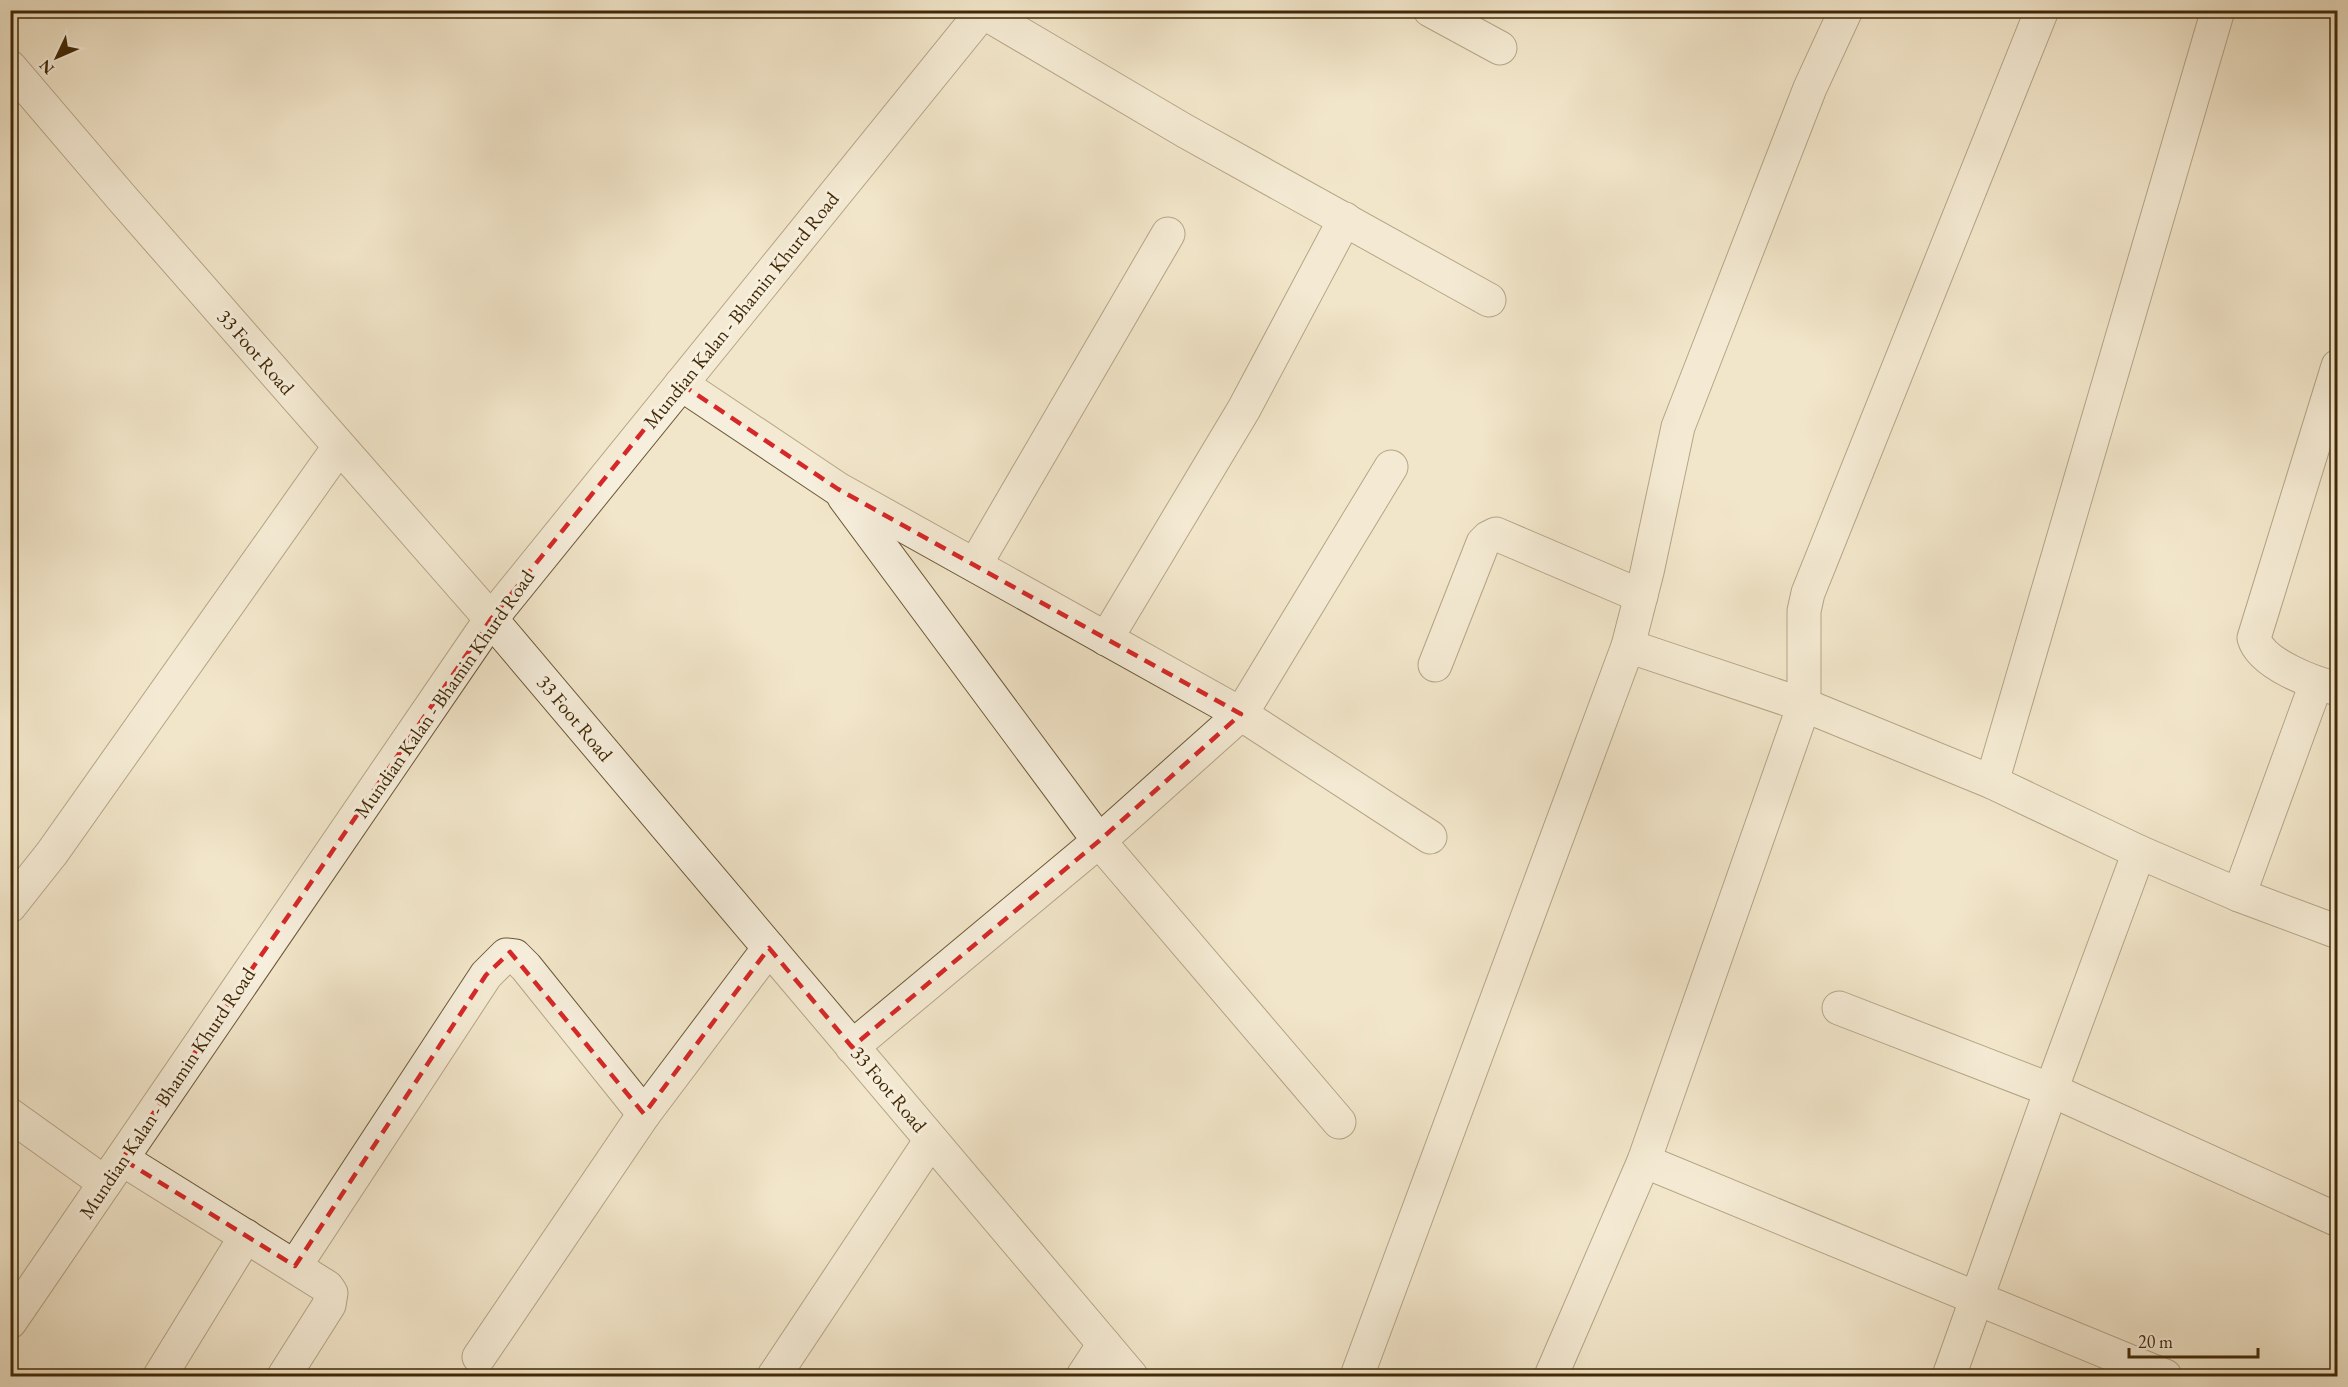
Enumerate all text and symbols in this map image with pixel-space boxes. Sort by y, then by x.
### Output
north arrow [27,27,87,87]
text: N [34,55,59,79]
street label: Mundian Kalan - Bhamin Khurd Road [637,186,845,434]
street label: 33 Foot Road [212,304,301,401]
street label: Mundian Kalan - Bhamin Khurd Road [348,564,540,823]
street label: 33 Foot Road [531,670,619,767]
street label: Mundian Kalan - Bhamin Khurd Road [73,962,261,1223]
street label: 33 Foot Road [845,1041,933,1138]
scale bar [2129,1321,2258,1359]
text: 20 m [2138,1330,2173,1353]

